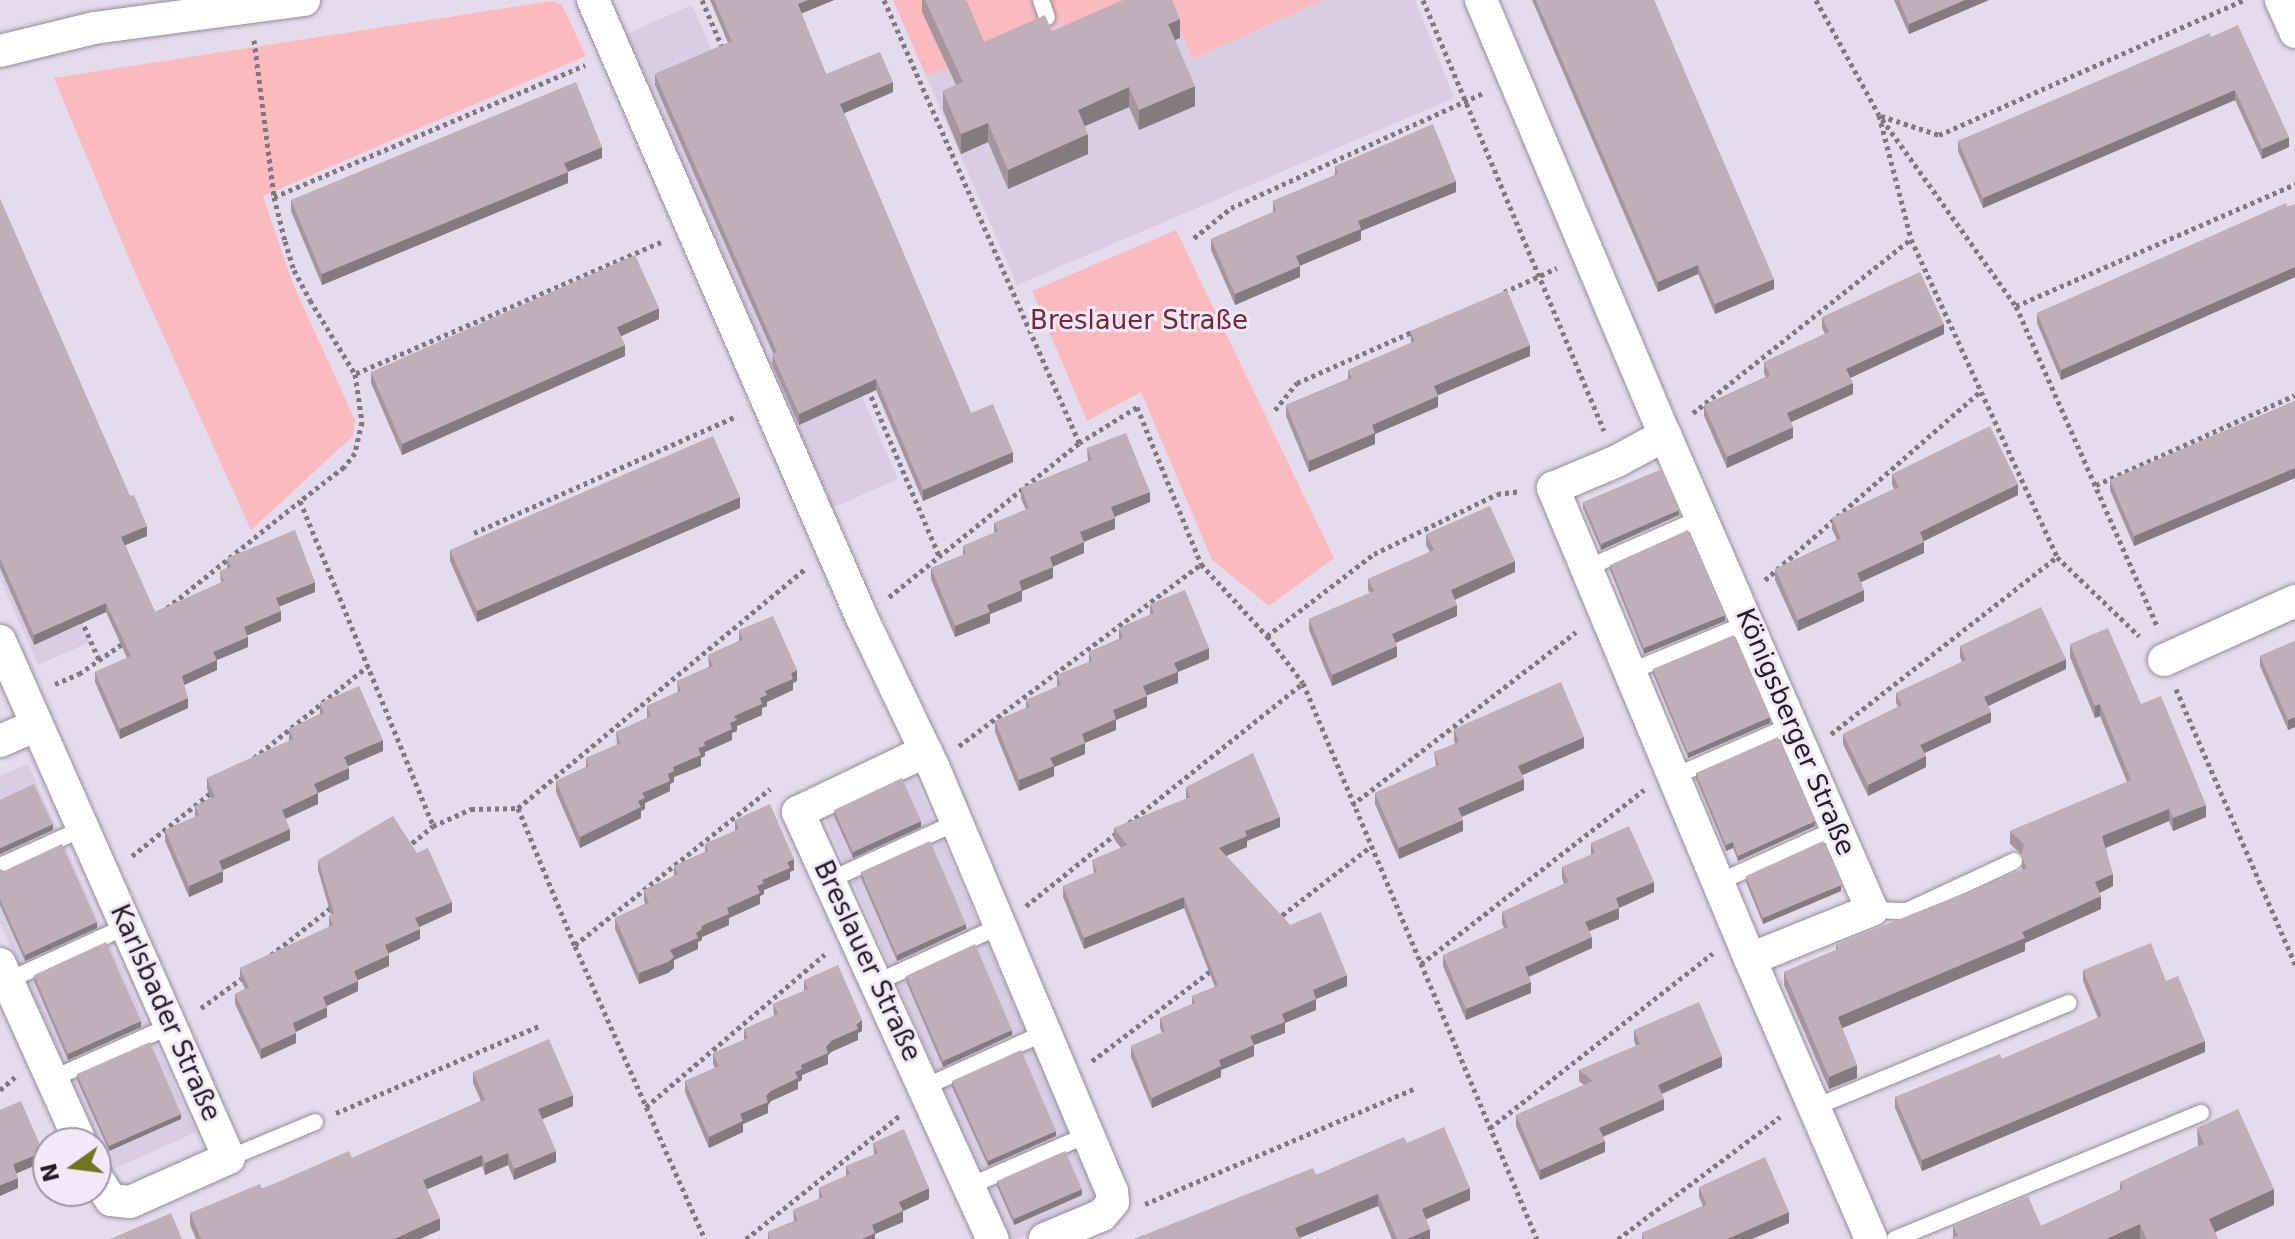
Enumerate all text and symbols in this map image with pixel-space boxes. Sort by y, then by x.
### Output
park label: Breslauer Straße [1030,305,1248,337]
street label: Königsberger Straße [1729,604,1861,860]
street label: Breslauer Straße [807,856,927,1066]
street label: Karlsbader Straße [103,900,227,1126]
north arrow [32,1127,112,1207]
text: N [36,1160,65,1184]

